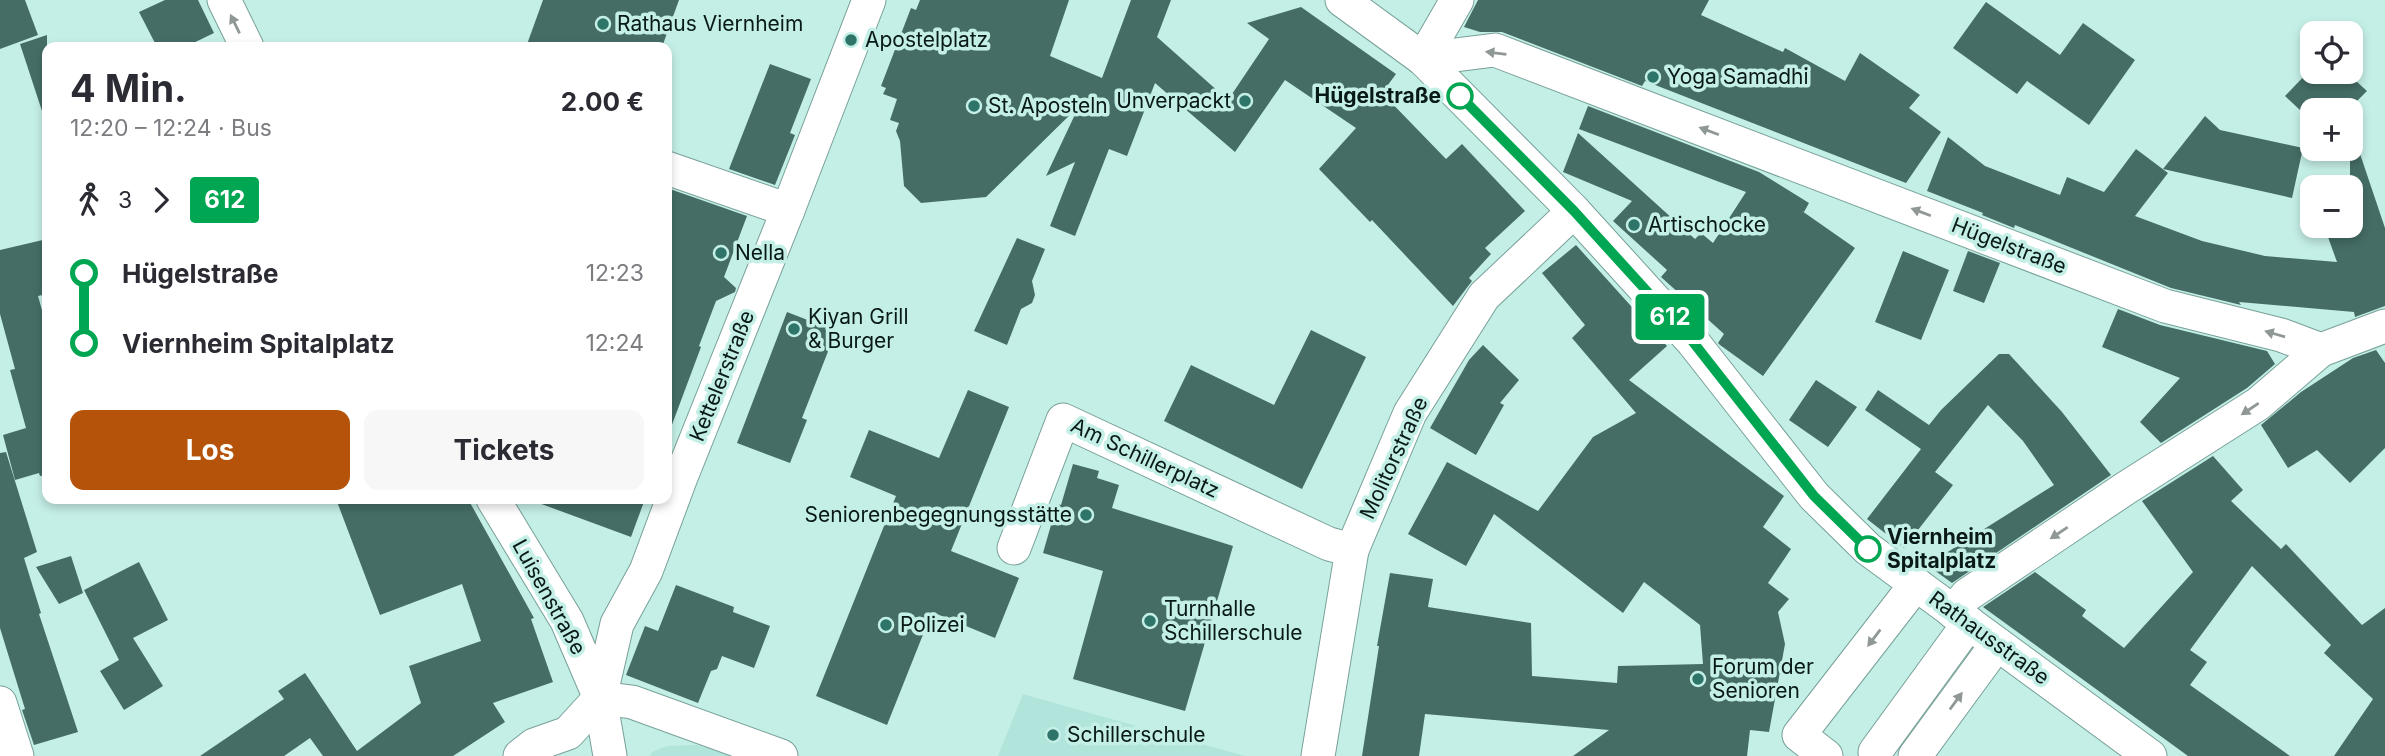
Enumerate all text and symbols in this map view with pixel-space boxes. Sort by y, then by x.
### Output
place label: Rathaus Viernheim [617,11,803,36]
one-way arrow [229,14,241,34]
marker: Rathaus Viernheim [595,16,611,32]
map controls [2300,21,2363,238]
button: locate [2300,21,2363,84]
place label: Apostelplatz [865,27,988,52]
marker: Apostelplatz [843,32,859,48]
one-way arrow [1484,48,1506,59]
place label: Yoga Samadhi [1667,64,1809,89]
text: 4 Min. [70,65,187,111]
marker: Yoga Samadhi [1645,69,1661,85]
place label: Hügelstraße [1315,83,1441,108]
marker: Hügelstraße [1447,83,1473,109]
text: 2.00 € [561,86,644,117]
place label: Unverpackt [1116,88,1231,113]
place label: St. Aposteln [988,93,1108,118]
marker: Unverpackt [1237,93,1253,109]
marker: St. Aposteln [966,98,982,114]
button: + [2300,98,2363,161]
text: 12:20 – 12:24 · Bus [70,114,272,142]
one-way arrow [1698,125,1719,136]
button: − [2300,175,2363,238]
icon: walk [70,181,108,219]
icon: forward [142,181,180,219]
text: 612 [204,185,245,214]
text: 3 [118,186,132,214]
one-way arrow [1911,207,1932,218]
place label: Artischocke [1648,212,1766,237]
street label: Hügelstraße [1948,212,2070,279]
marker: Artischocke [1626,217,1642,233]
place label: Nella [735,240,785,265]
marker: Nella [713,245,729,261]
text: Hügelstraße [122,258,279,289]
text: 12:23 [586,259,644,287]
line badge: 612 [1630,294,1710,340]
text: 612 [1649,302,1691,331]
place label: Kiyan Grill & Burger [808,304,909,353]
street label: Kettelerstraße [684,307,759,445]
marker: Kiyan Grill & Burger [786,321,802,337]
text: Viernheim Spitalplatz [122,328,395,359]
one-way arrow [2264,328,2285,338]
text: 12:24 [585,329,644,357]
street label: Molitorstraße [1354,393,1433,523]
one-way arrow [2241,402,2259,416]
button: Los [70,410,350,490]
button: Tickets [364,410,644,490]
street label: Am Schillerplatz [1067,412,1223,503]
place label: Seniorenbegegnungsstätte [805,502,1072,527]
marker: Seniorenbegegnungsstätte [1078,507,1094,523]
place label: Viernheim Spitalplatz [1887,524,1996,573]
one-way arrow [2050,526,2068,540]
street label: Luisenstraße [507,535,591,659]
marker: Viernheim Spitalplatz [1855,536,1881,562]
street label: Rathausstraße [1924,586,2054,690]
place label: Turnhalle Schillerschule [1164,596,1303,645]
place label: Polizei [900,612,965,637]
marker: Turnhalle Schillerschule [1142,613,1158,629]
marker: Polizei [878,617,894,633]
one-way arrow [1867,629,1882,647]
place label: Forum der Senioren [1712,654,1814,703]
marker: Forum der Senioren [1690,671,1706,687]
one-way arrow [1948,692,1962,710]
place label: Schillerschule [1067,722,1206,747]
marker: Schillerschule [1045,727,1061,743]

